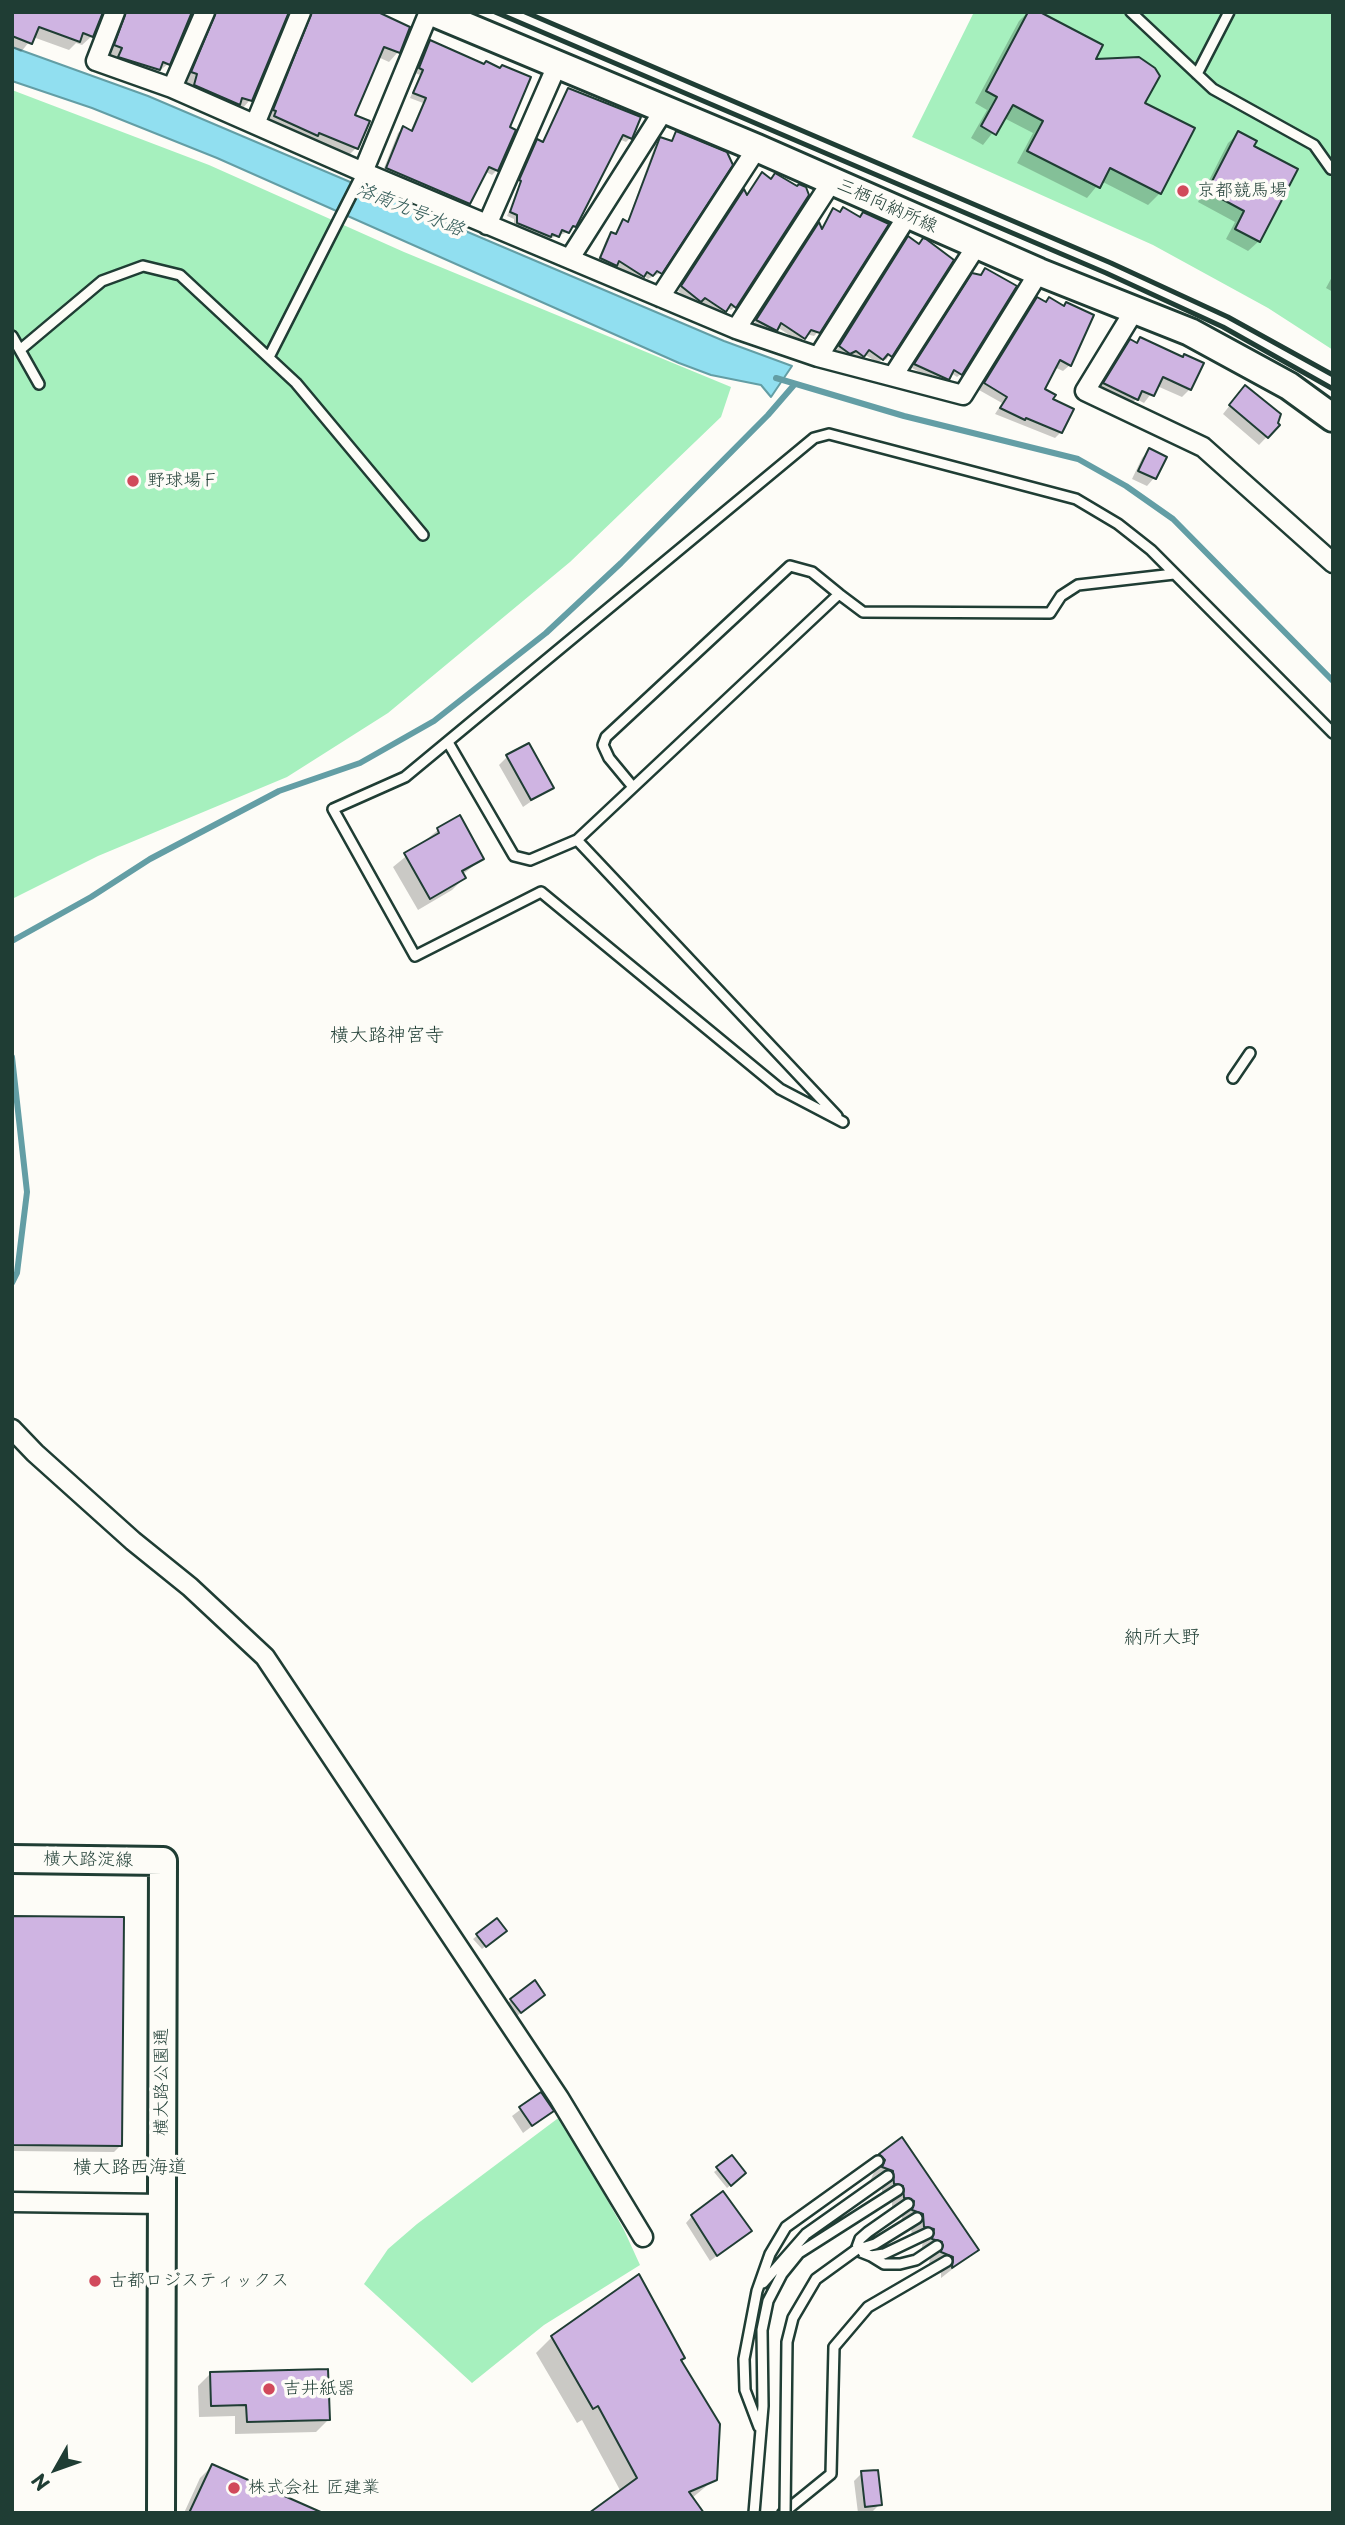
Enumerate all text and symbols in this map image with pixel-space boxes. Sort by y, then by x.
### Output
street label: 三栖向納所線 [833,174,941,238]
water label: 洛南九号水路 [353,178,467,242]
place label: 京都競馬場 [1197,180,1287,202]
marker: 京都競馬場 [1175,183,1191,199]
place label: 野球場Ｆ [147,470,219,492]
marker: 野球場Ｆ [125,473,141,489]
district label: 横大路神宮寺 [330,1025,444,1047]
district label: 納所大野 [1124,1627,1200,1649]
street label: 横大路淀線 [43,1848,133,1872]
street label: 横大路公園通 [151,2028,173,2136]
district label: 横大路西海道 [73,2157,187,2179]
place label: 古都ロジスティックス [109,2270,289,2292]
marker: 古都ロジスティックス [87,2273,103,2289]
place label: 吉井紙器 [283,2378,355,2400]
marker: 吉井紙器 [261,2381,277,2397]
north arrow [21,2434,91,2504]
text: N [24,2468,55,2497]
place label: 株式会社 匠建業 [248,2477,380,2499]
marker: 株式会社 匠建業 [226,2480,242,2496]

